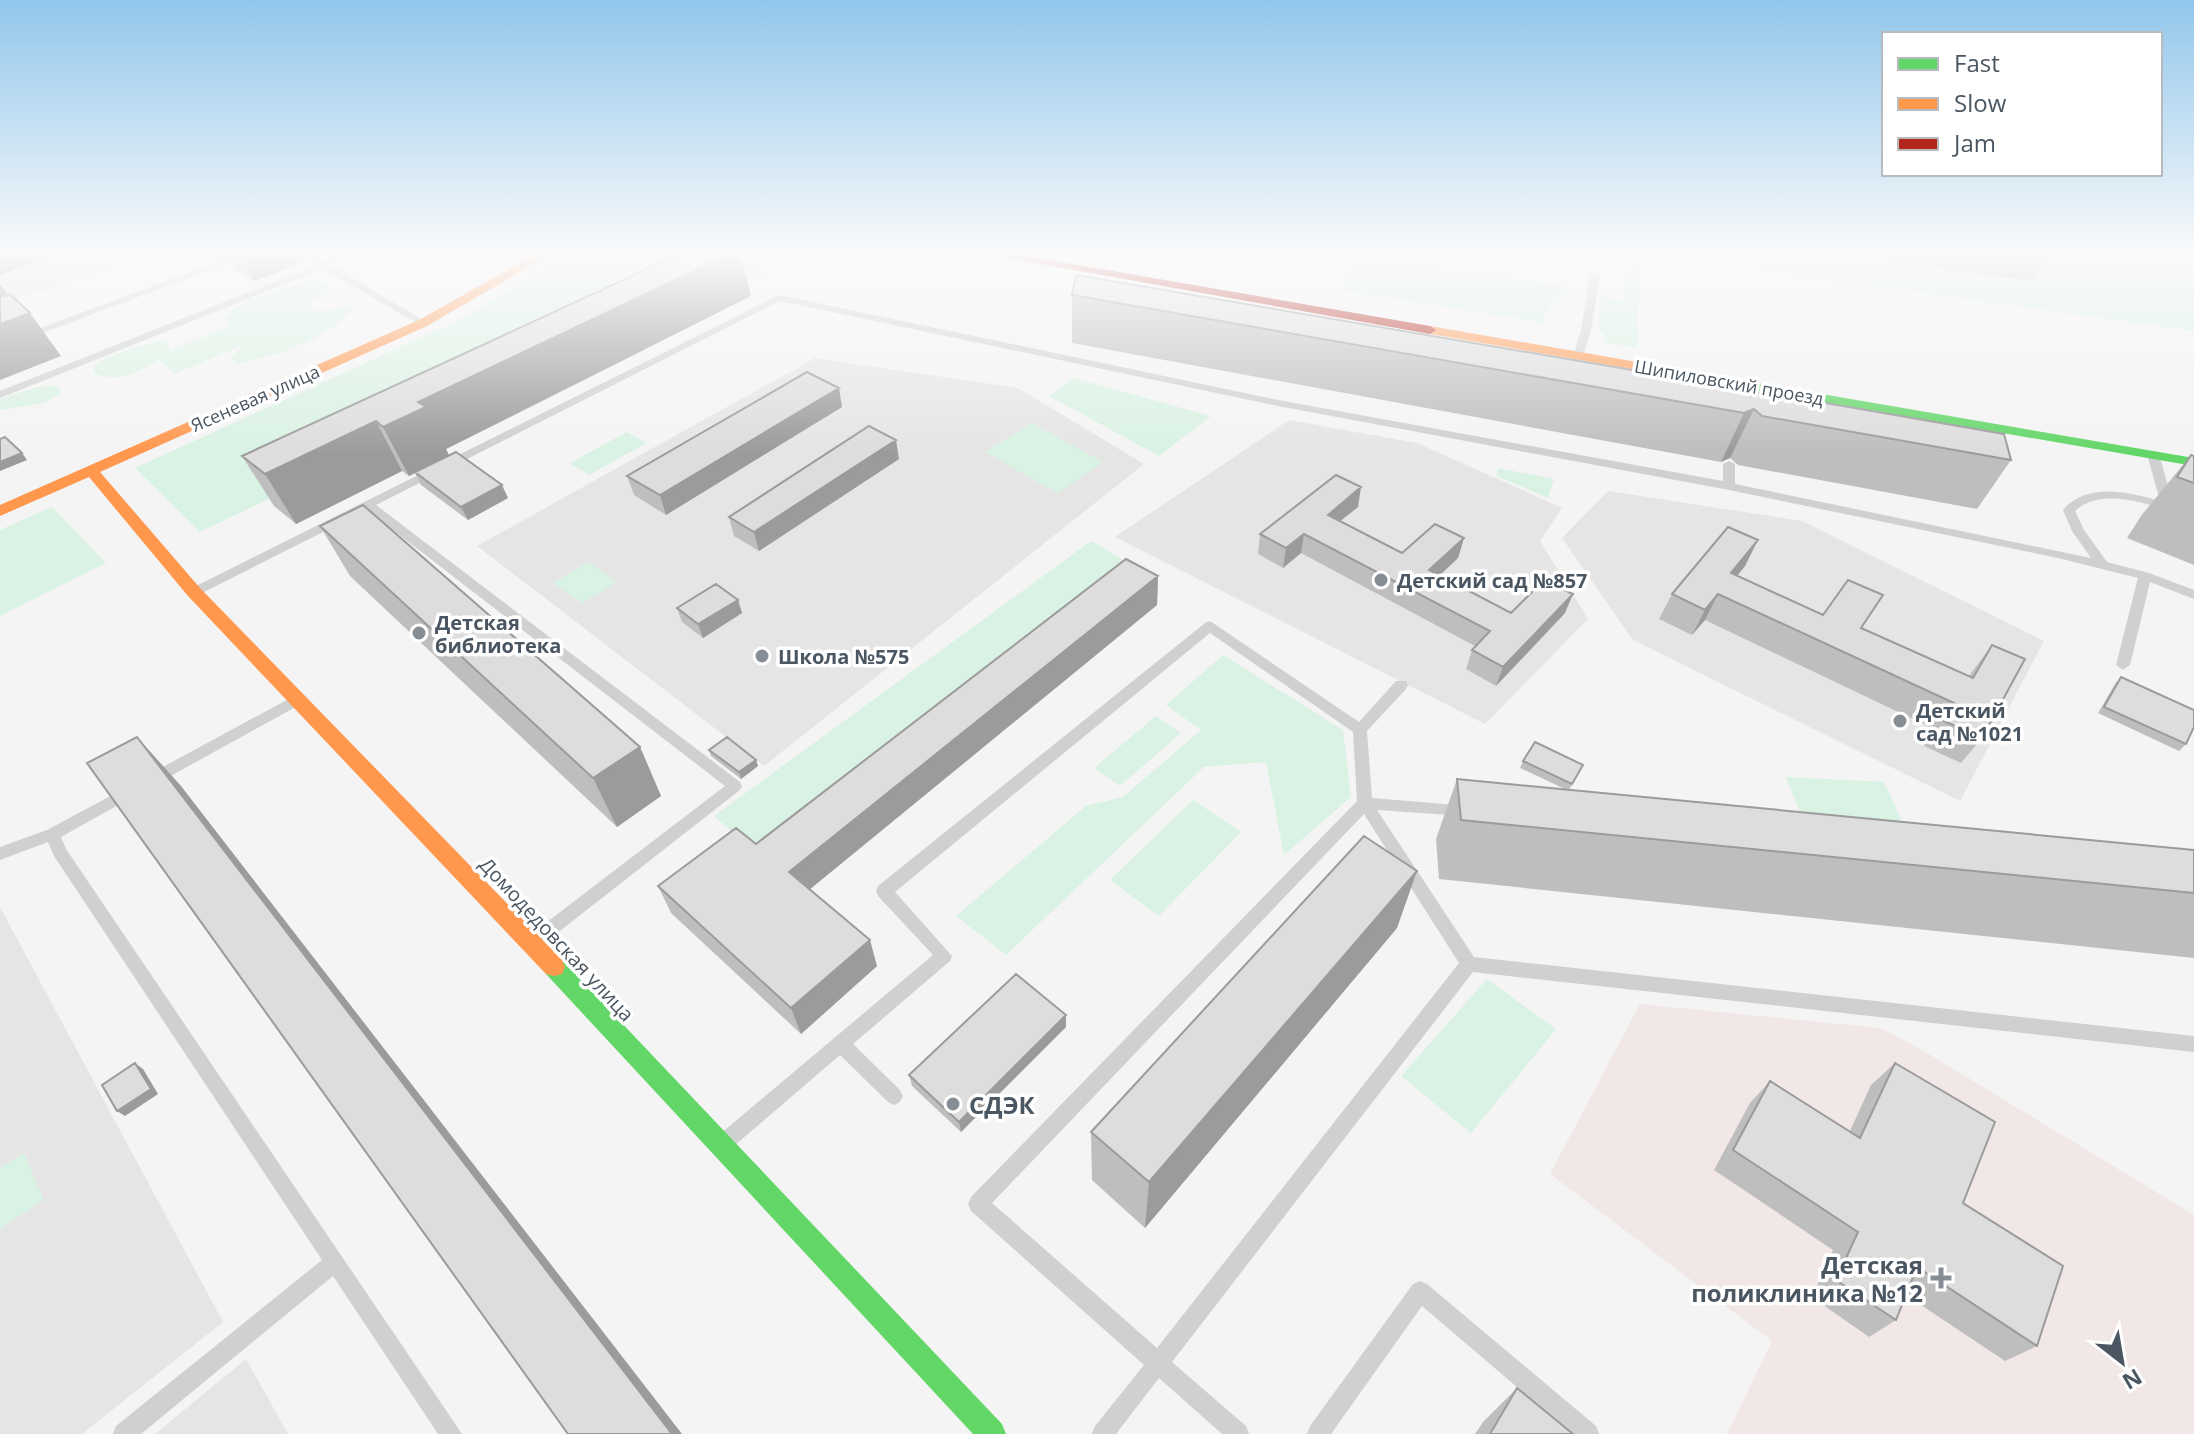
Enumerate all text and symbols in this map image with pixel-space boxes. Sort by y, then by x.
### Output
legend [1882,32,2162,176]
text: Fast [1954,46,2000,79]
text: Slow [1954,86,2007,119]
text: Jam [1952,126,1996,159]
street label: Шипиловский проезд [1633,354,1825,410]
street label: Ясеневая улица [187,359,323,437]
place label: Детский сад №857 [1397,567,1588,594]
marker: Детский сад №857 [1372,571,1390,589]
place label: Детская библиотека [435,609,561,659]
marker: Детская библиотека [410,624,428,642]
place label: Школа №575 [778,643,909,670]
marker: Школа №575 [753,647,771,665]
place label: Детский сад №1021 [1916,697,2023,747]
marker: Детский сад №1021 [1891,712,1909,730]
street label: Домодедовская улица [474,851,640,1027]
place label: СДЭК [969,1088,1036,1121]
marker: СДЭК [944,1095,962,1113]
place label: Детская поликлиника №12 [1691,1248,1923,1309]
marker: Детская поликлиника №12 [1930,1267,1952,1289]
north arrow [2082,1322,2162,1402]
text: N [2117,1363,2148,1397]

